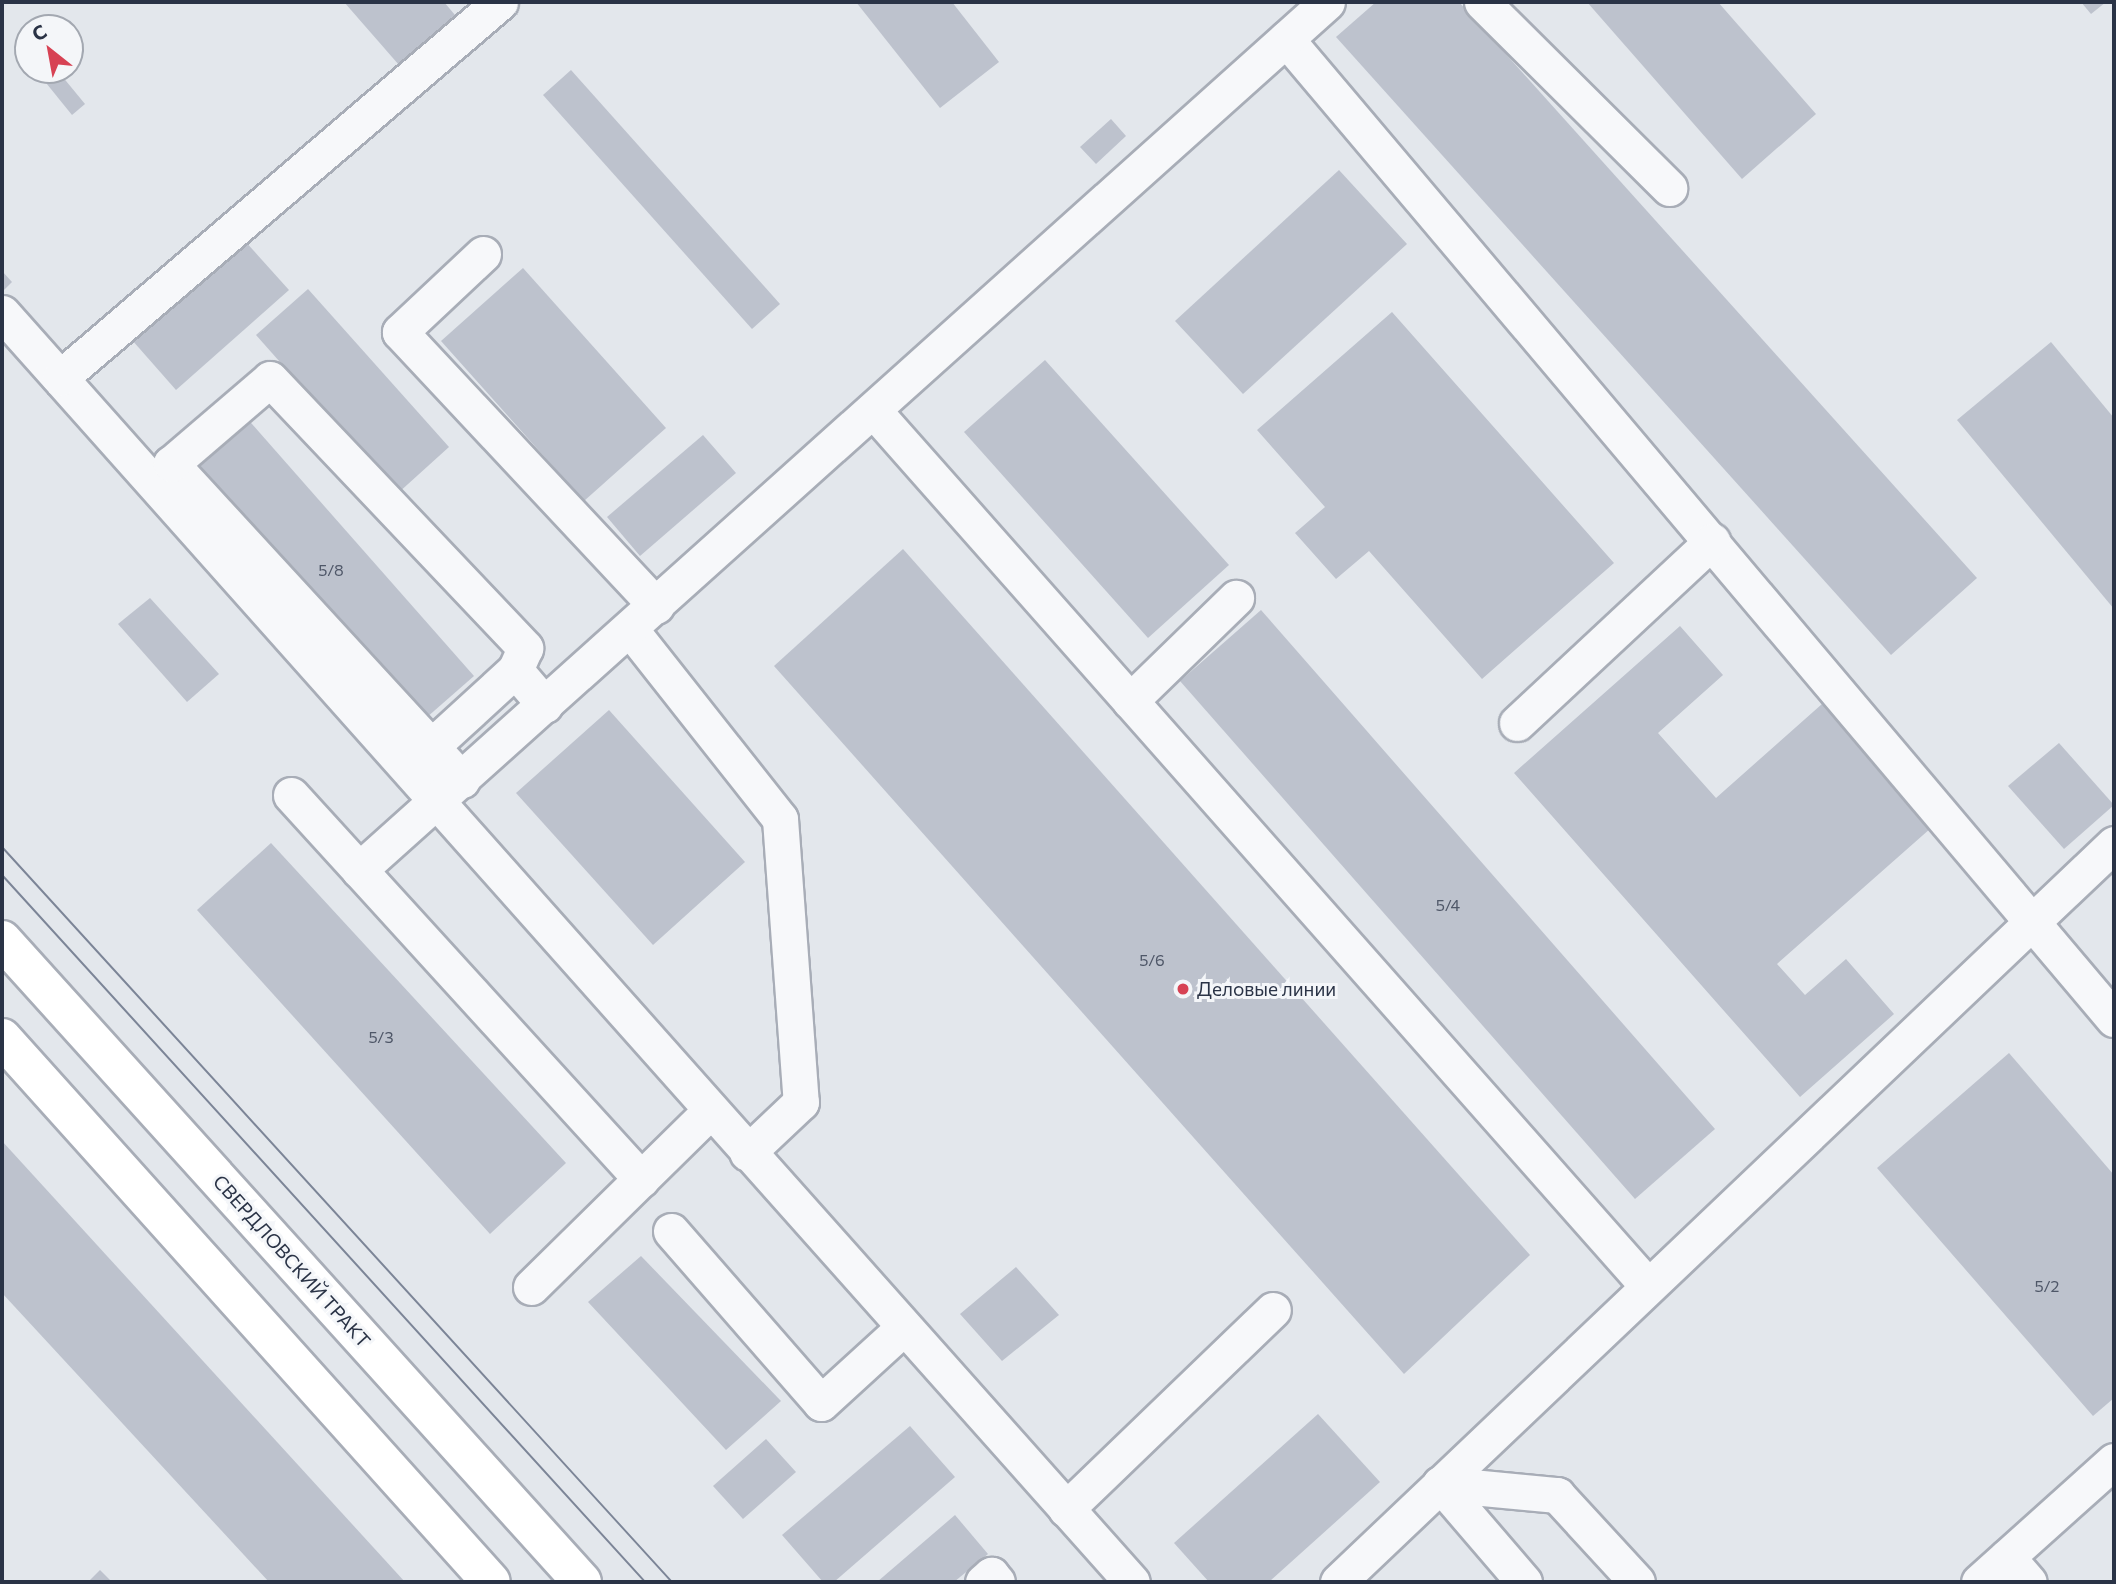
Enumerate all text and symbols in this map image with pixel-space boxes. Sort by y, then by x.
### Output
north arrow [14,14,84,84]
text: С [27,19,50,45]
house number: 5/8 [318,560,344,580]
house number: 5/4 [1436,895,1460,915]
house number: 5/6 [1139,950,1165,970]
place label: Деловые линии [1197,978,1336,1000]
marker: Деловые линии [1175,981,1191,997]
house number: 5/3 [368,1027,394,1047]
street label: СВЕРДЛОВСКИЙ ТРАКТ [209,1170,375,1352]
house number: 5/2 [2035,1276,2059,1296]

